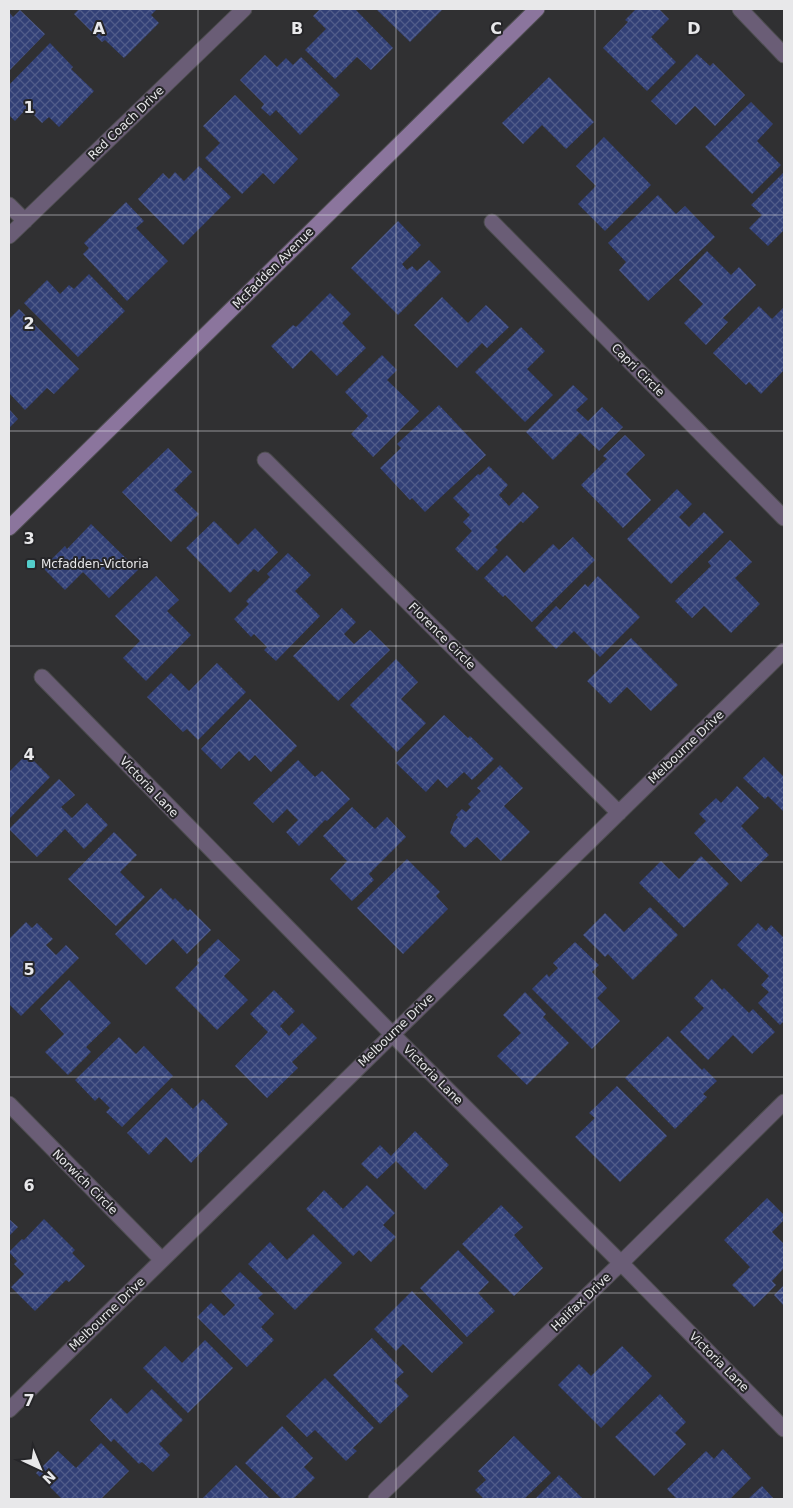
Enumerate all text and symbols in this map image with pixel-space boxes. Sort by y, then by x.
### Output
text: A [93,19,106,38]
text: B [291,19,303,38]
text: C [490,19,502,38]
text: D [687,19,701,38]
street label: Red Coach Drive [85,83,167,163]
text: 1 [23,98,35,117]
street label: McFadden Avenue [230,225,316,311]
text: 2 [23,314,35,333]
street label: Capri Circle [609,341,667,399]
text: 3 [23,529,35,548]
place label: Mcfadden-Victoria [41,557,149,571]
marker: Mcfadden-Victoria [25,558,37,570]
street label: Florence Circle [406,600,478,672]
street label: Melbourne Drive [645,708,727,786]
text: 4 [23,745,35,764]
street label: Victoria Lane [117,754,181,820]
text: 5 [23,960,35,979]
street label: Melbourne Drive [355,991,437,1069]
street label: Victoria Lane [400,1042,466,1108]
street label: Norwich Circle [50,1147,120,1217]
text: 6 [23,1176,35,1195]
street label: Halifax Drive [548,1270,614,1334]
street label: Melbourne Drive [66,1275,148,1353]
street label: Victoria Lane [686,1329,752,1395]
text: 7 [23,1391,35,1410]
north arrow [15,1443,65,1493]
text: N [39,1468,59,1487]

